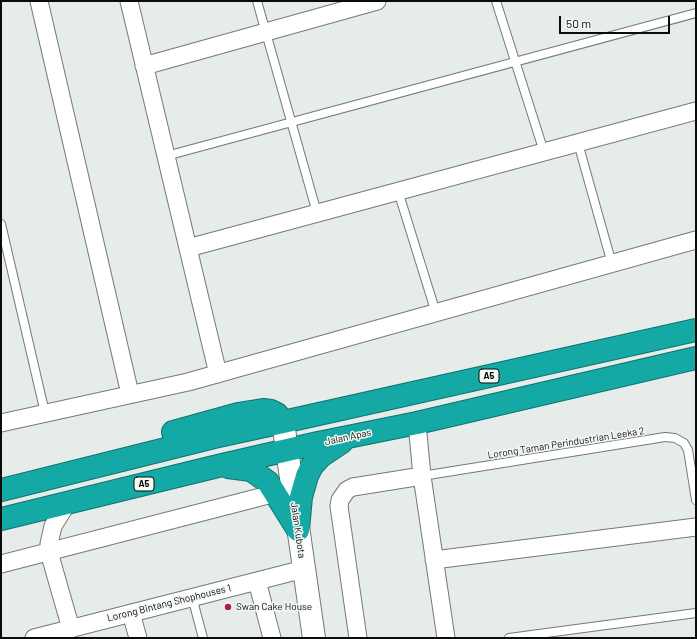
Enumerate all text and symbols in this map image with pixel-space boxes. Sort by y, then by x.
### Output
scale bar [561,8,672,34]
text: 50 m [566,16,591,30]
road number: A5 [479,369,499,383]
street label: Lorong Taman Perindustrian Leeka 2 [487,425,645,461]
street label: Jalan Apas [324,426,372,448]
road number: A5 [134,477,154,491]
street label: Jalan Kubota [288,501,308,559]
street label: Lorong Bintang Shophouses 1 [106,582,232,624]
place label: Swan Cake House [236,601,312,613]
marker: Swan Cake House [223,602,233,612]

